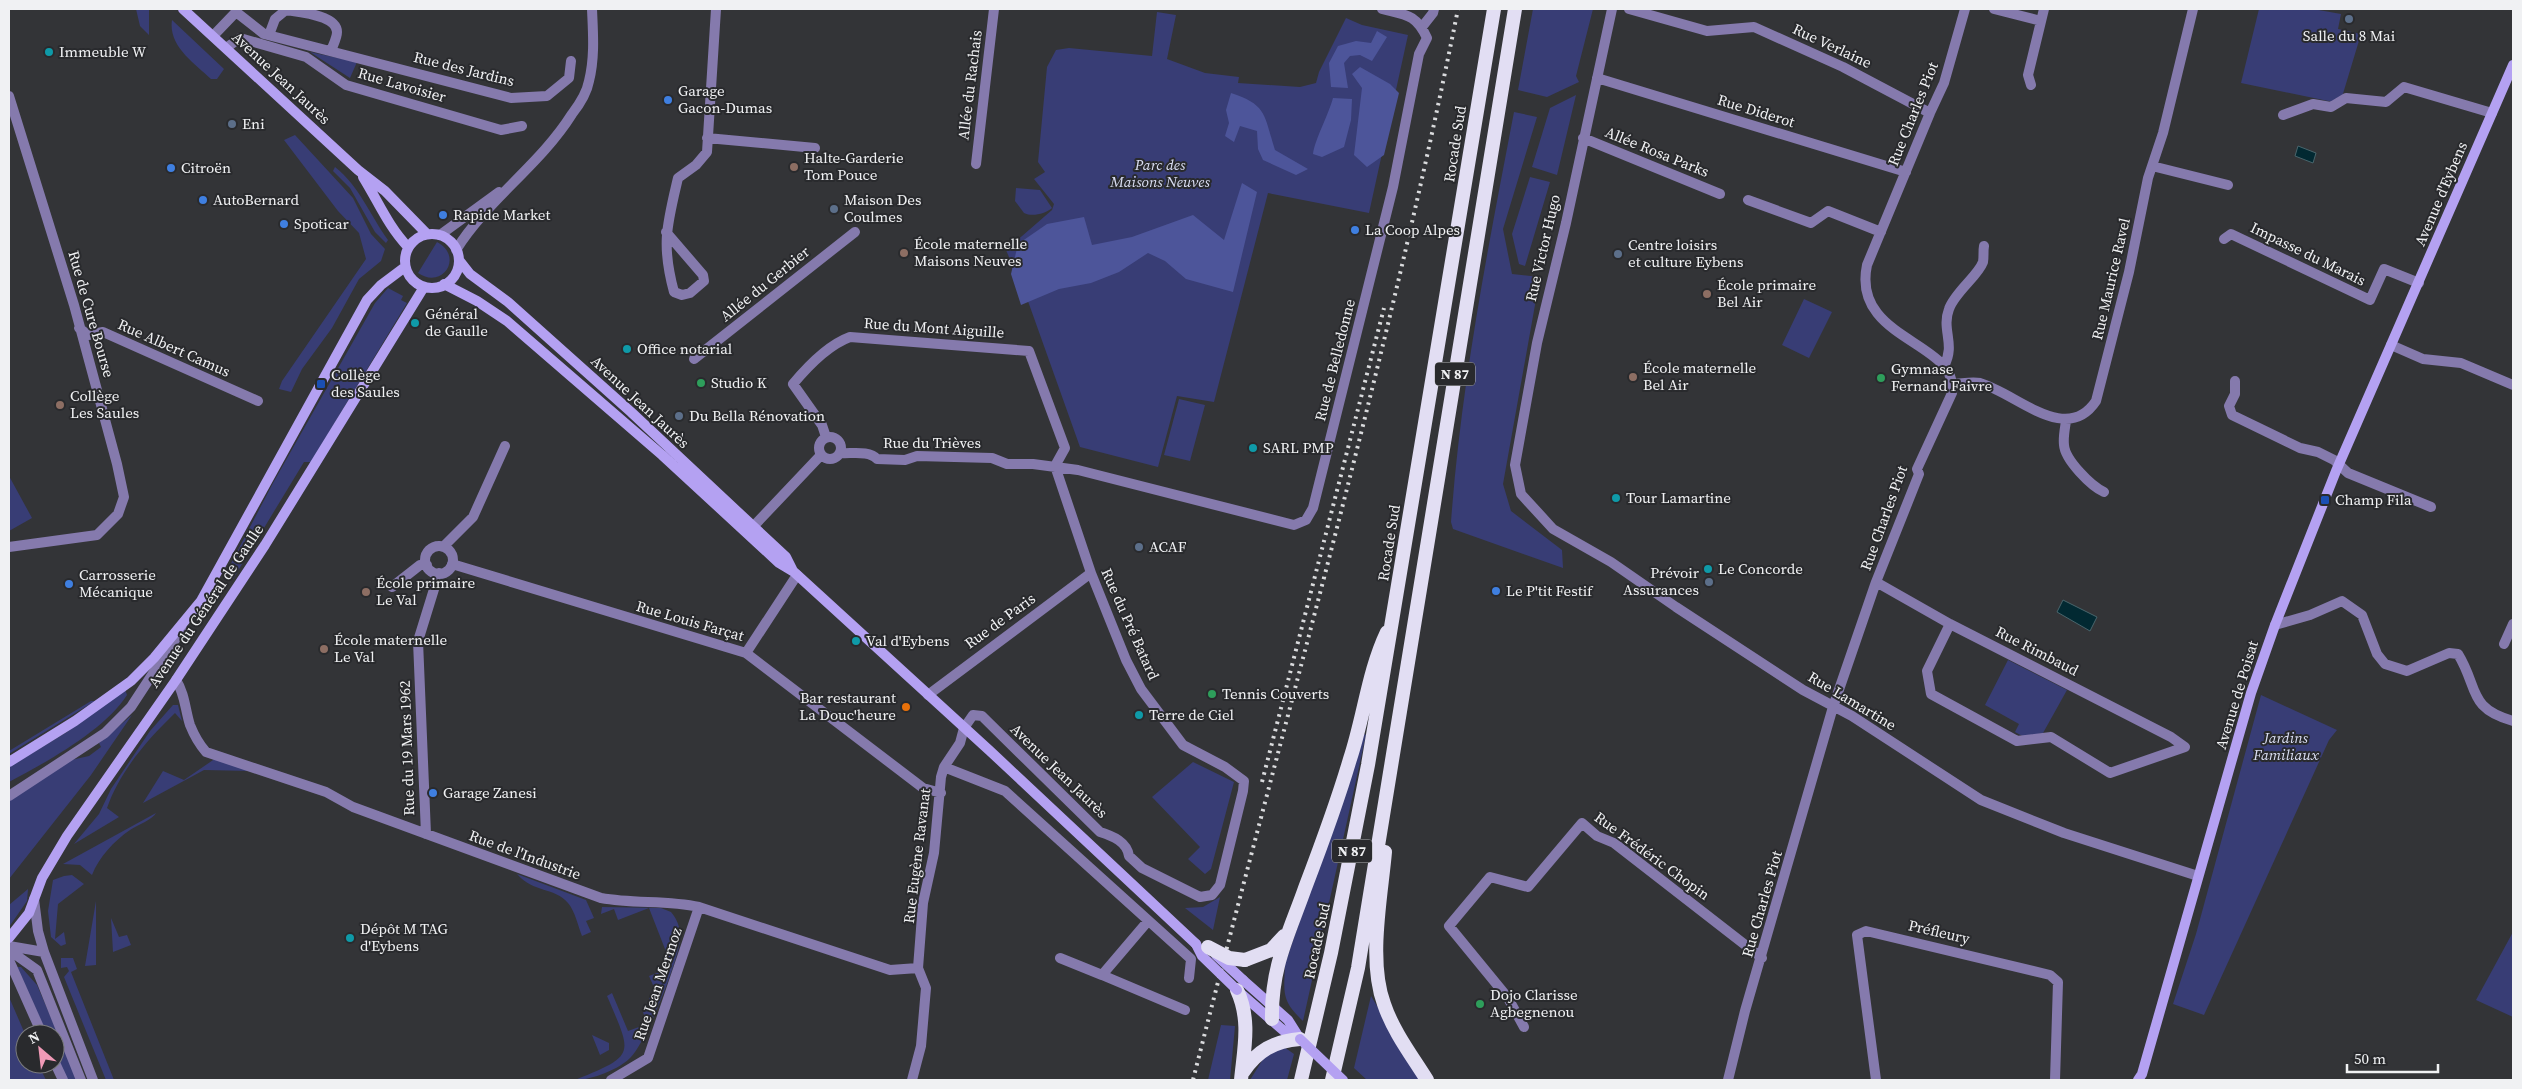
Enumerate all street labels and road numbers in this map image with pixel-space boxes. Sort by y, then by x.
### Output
street label: Rue Verlaine [1789,18,1875,73]
street label: Avenue Jean Jaurès [227,26,335,129]
street label: Allée du Rachais [952,29,987,141]
street label: Rue des Jardins [412,46,517,91]
street label: Rue Charles Piot [1882,59,1943,169]
street label: Rue Lavoisier [356,62,449,107]
street label: Rue Diderot [1715,89,1797,132]
street label: Rocade Sud [1438,104,1471,184]
street label: Allée Rosa Parks [1602,121,1712,182]
street label: Avenue d'Eybens [2409,138,2472,249]
street label: Rue Victor Hugo [1520,192,1565,303]
street label: Rue Maurice Ravel [2086,215,2135,342]
street label: Impasse du Marais [2247,217,2369,291]
street label: Allée du Gerbier [716,241,814,326]
street label: Rue de Cure Bourse [63,248,120,380]
street label: Rue de Belledonne [1309,296,1360,423]
street label: Rue du Mont Aiguille [863,312,1005,343]
street label: Rue Albert Camus [115,313,234,382]
street label: Avenue Jean Jaurès [586,350,694,453]
road number: N 87 [1435,362,1475,386]
street label: Rue du Trièves [883,432,981,453]
street label: Rue Charles Piot [1855,462,1912,573]
street label: Rocade Sud [1372,503,1405,583]
street label: Avenue du Général de Gaulle [143,520,268,691]
street label: Rue du Pré Batard [1096,565,1165,683]
street label: Rue de Paris [960,588,1039,653]
street label: Rue Louis Farçat [634,595,747,646]
street label: Rue Rimbaud [1992,621,2083,681]
street label: Avenue de Poisat [2210,638,2263,752]
street label: Rue Lamartine [1804,666,1901,735]
street label: Rue du 19 Mars 1962 [394,680,419,816]
street label: Avenue Jean Jaurès [1006,719,1113,823]
street label: Rue Eugène Ravanat [898,787,935,925]
street label: Rue Frédéric Chopin [1590,806,1714,905]
street label: Rue de l'Industrie [466,825,584,885]
road number: N 87 [1332,839,1372,862]
street label: Rue Charles Piot [1736,848,1787,960]
street label: Rocade Sud [1298,901,1335,981]
street label: Préfleury [1906,914,1972,949]
street label: Rue Jean Mermoz [628,924,687,1043]

